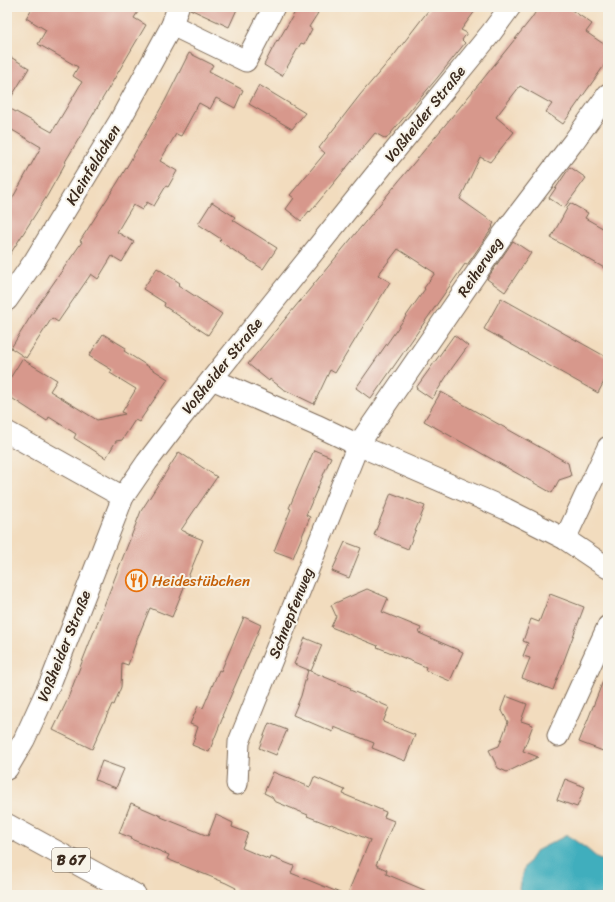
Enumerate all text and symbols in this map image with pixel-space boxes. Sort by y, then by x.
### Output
street label: Voßheider Straße [378,60,472,168]
street label: Kleinfeldchen [59,120,127,210]
street label: Reiherweg [450,231,510,302]
street label: Voßheider Straße [175,312,269,420]
street label: Schnepfenweg [261,563,321,662]
restaurant icon: Heidestübchen [124,568,150,594]
place label: Heidestübchen [152,568,250,594]
street label: Voßheider Straße [30,586,98,706]
road number: B 67 [52,848,90,872]

